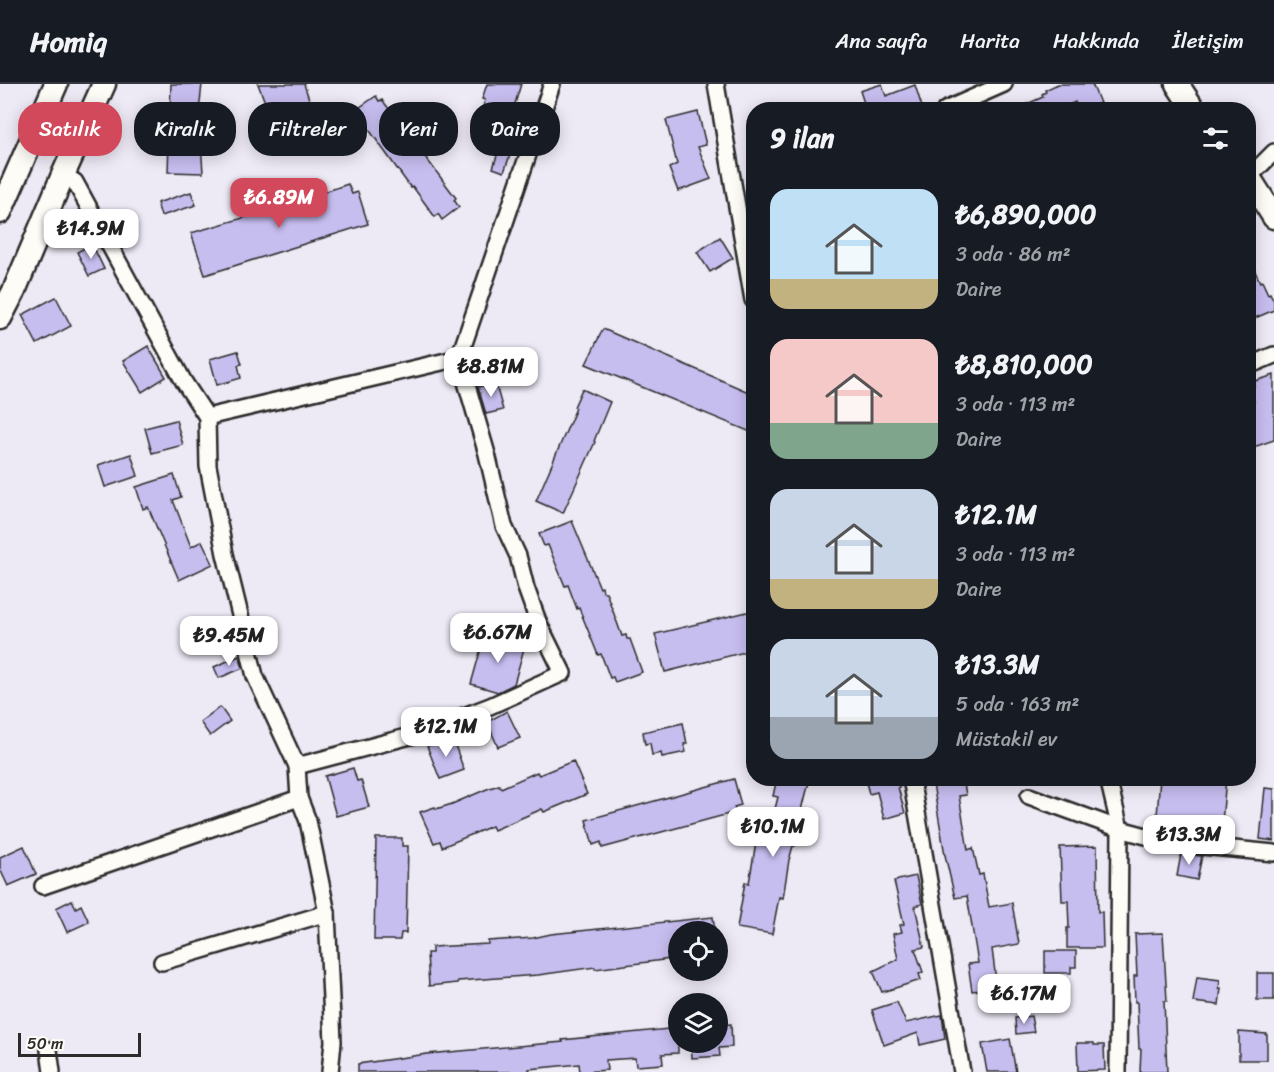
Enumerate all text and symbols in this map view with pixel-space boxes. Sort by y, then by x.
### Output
text: Homiq [30,17,107,66]
text: Ana sayfa [835,22,927,60]
text: Harita [960,22,1020,60]
text: Hakkında [1053,22,1139,60]
text: İletişim [1172,22,1244,60]
chip: Satılık [18,102,122,156]
chip: Kiralık [134,102,236,156]
chip: Filtreler [248,102,367,156]
chip: Yeni [379,102,458,156]
chip: Daire [470,102,560,156]
text: 9 ilan [770,115,834,161]
icon: filters [1199,122,1232,155]
pin: ₺6.89M [230,178,328,229]
text: ₺6.89M [244,180,314,215]
text: ₺6,890,000 [956,191,1096,237]
pin: ₺14.9M [42,209,140,260]
text: ₺14.9M [58,211,124,246]
icon: home [818,213,890,285]
text: 3 oda · 86 m² [956,237,1071,272]
text: Daire [956,272,1001,307]
text: ₺8,810,000 [956,341,1093,387]
pin: ₺8.81M [442,347,540,398]
text: ₺8.81M [458,349,524,384]
icon: home [818,363,890,435]
text: 3 oda · 113 m² [956,387,1075,422]
text: Daire [956,422,1001,457]
text: ₺12.1M [956,491,1037,537]
icon: home [818,513,890,585]
text: 3 oda · 113 m² [956,537,1075,572]
text: Daire [956,572,1001,607]
pin: ₺6.67M [449,613,547,664]
text: ₺6.67M [464,615,532,650]
pin: ₺9.45M [180,616,278,667]
text: ₺9.45M [194,618,264,653]
text: ₺13.3M [956,641,1039,687]
icon: home [818,663,890,735]
text: 5 oda · 163 m² [956,687,1079,722]
pin: ₺12.1M [397,707,495,758]
text: ₺12.1M [415,709,477,744]
text: Müstakil ev [956,722,1057,757]
pin: ₺10.1M [724,807,822,858]
text: ₺10.1M [741,809,805,844]
pin: ₺13.3M [1140,815,1238,866]
text: ₺13.3M [1157,817,1221,852]
map controls [668,921,728,1053]
button: locate [668,921,728,981]
pin: ₺6.17M [975,974,1073,1025]
text: ₺6.17M [992,976,1056,1011]
button: layers [668,993,728,1053]
text: 50 m [27,1029,63,1058]
scale bar [18,1030,141,1058]

